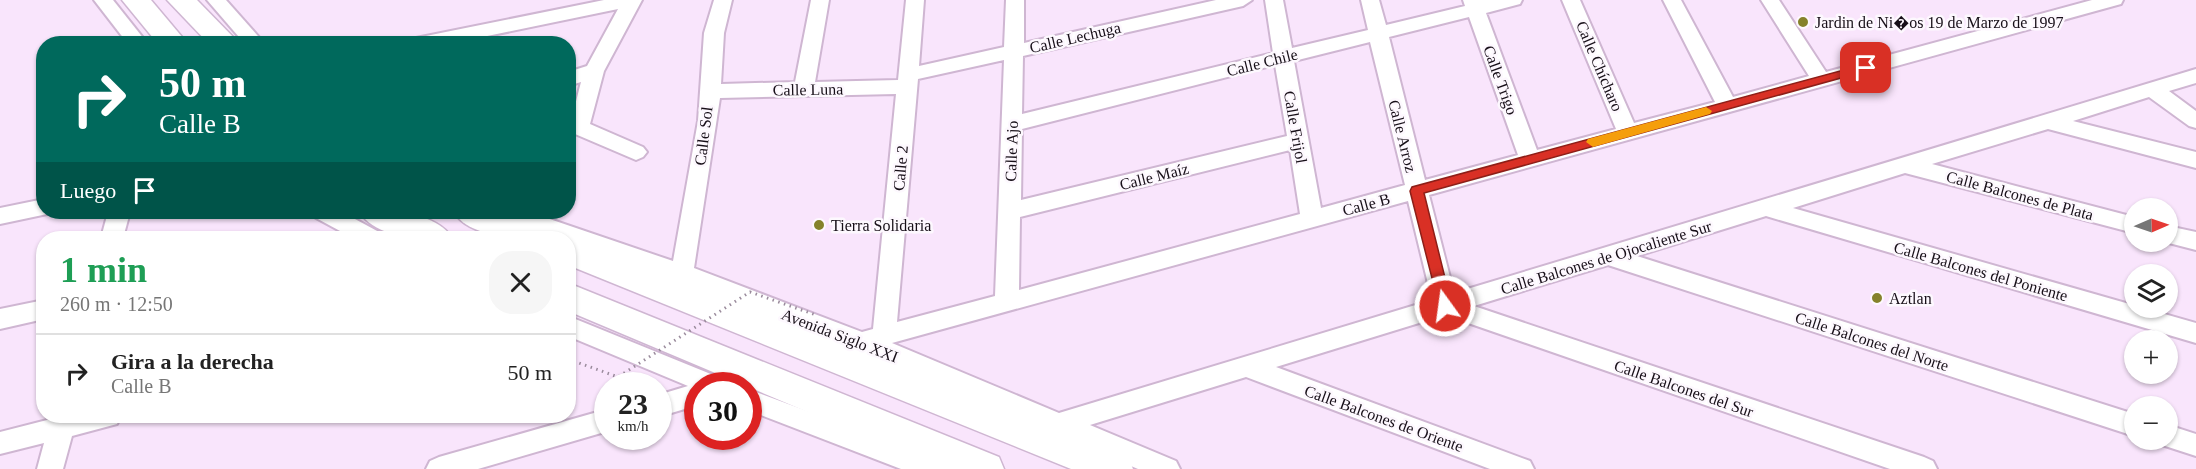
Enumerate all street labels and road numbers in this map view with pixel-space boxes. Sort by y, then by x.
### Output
street label: Calle Chícharo [1573,18,1626,114]
street label: Calle Lechuga [1028,19,1122,57]
street label: Calle Trigo [1479,43,1521,117]
street label: Calle Chile [1225,45,1299,79]
street label: Calle Luna [773,80,843,99]
street label: Calle Frijol [1280,90,1310,165]
street label: Calle Arroz [1385,98,1420,174]
street label: Calle Sol [691,105,716,166]
street label: Calle Ajo [1002,120,1022,182]
street label: Calle 2 [890,145,911,192]
street label: Calle Maíz [1118,160,1190,193]
street label: Calle Balcones de Plata [1944,168,2095,223]
street label: Calle B [1341,190,1392,219]
street label: Calle Balcones de Ojocaliente Sur [1499,217,1715,299]
street label: Calle Balcones del Poniente [1892,239,2070,304]
street label: Avenida Siglo XXI [779,305,900,366]
street label: Calle Balcones del Norte [1793,309,1951,374]
street label: Calle Balcones del Sur [1612,357,1756,421]
street label: Calle Balcones de Oriente [1302,382,1465,455]

